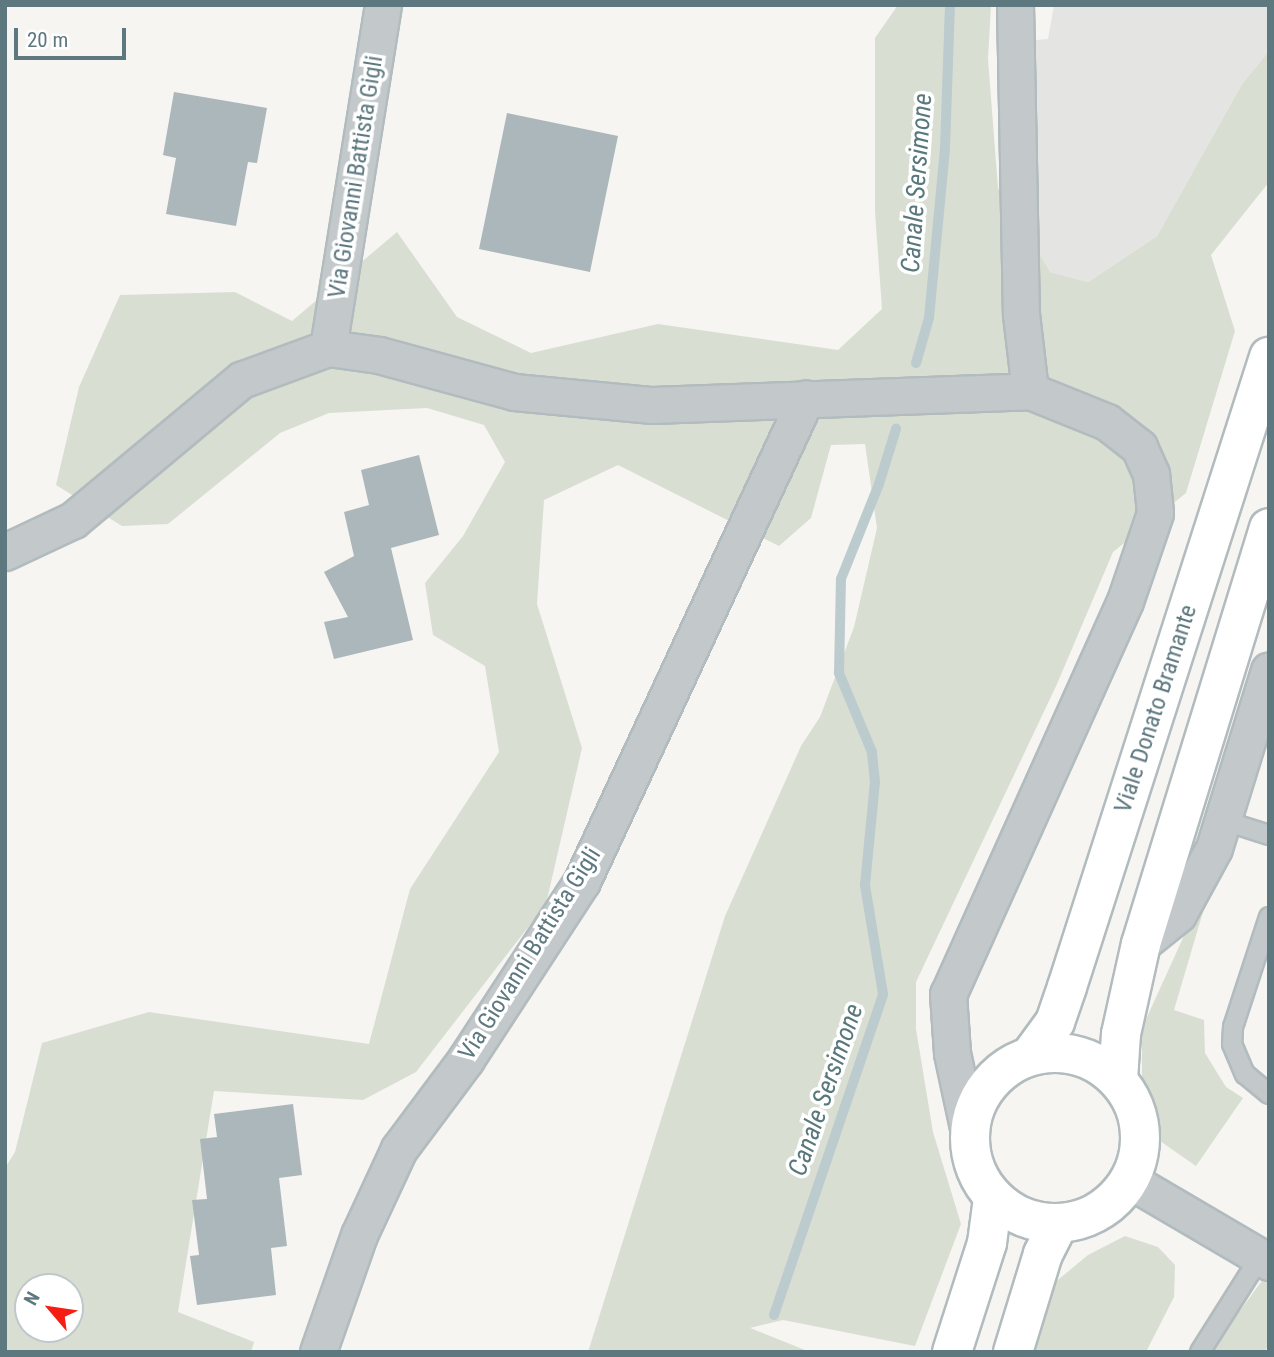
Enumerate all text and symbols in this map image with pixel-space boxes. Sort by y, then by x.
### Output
scale bar [18,14,130,58]
text: 20 m [27,28,68,52]
street label: Via Giovanni Battista Gigli [323,54,389,300]
water label: Canale Sersimone [895,92,939,274]
street label: Viale Donato Bramante [1109,601,1203,817]
street label: Via Giovanni Battista Gigli [453,842,607,1066]
water label: Canale Sersimone [782,1000,870,1180]
north arrow [14,1273,84,1343]
text: N [19,1288,45,1309]

